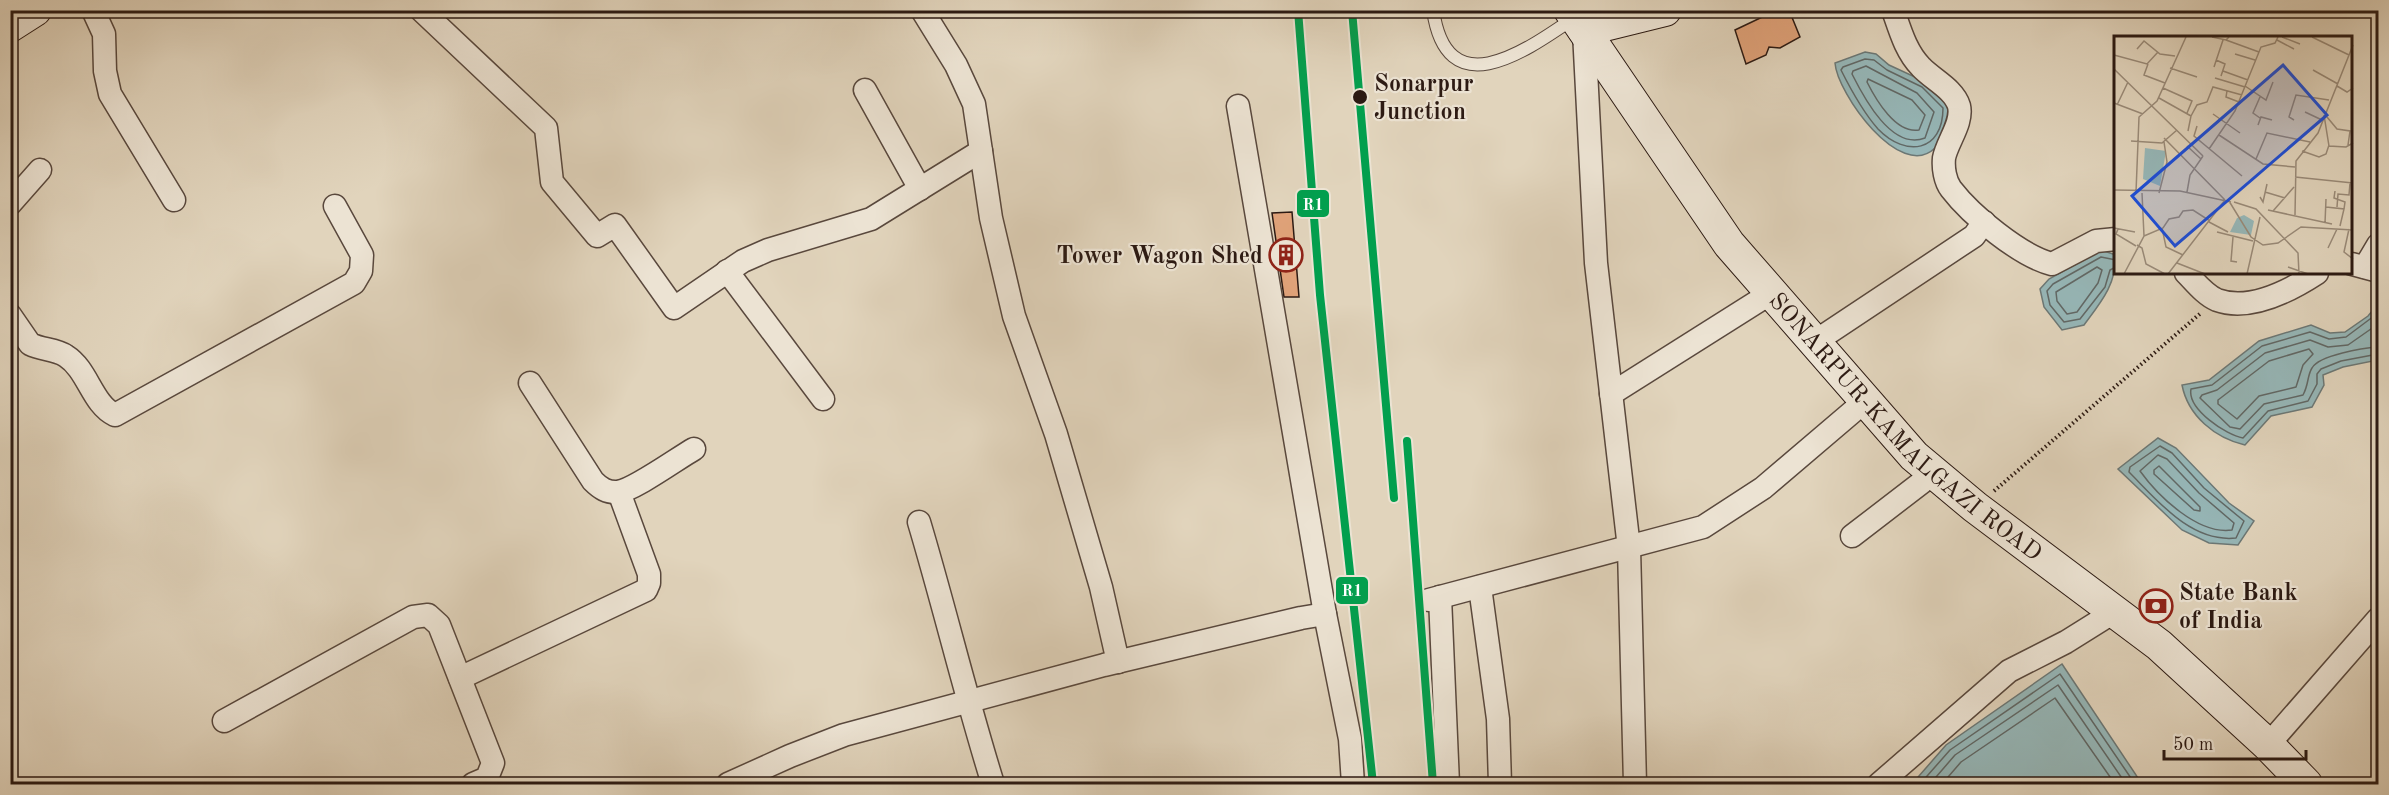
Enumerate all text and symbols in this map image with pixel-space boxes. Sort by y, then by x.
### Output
inset map [2114,36,2353,274]
place label: Sonarpur Junction [1374,73,1474,125]
marker: Sonarpur Junction [1351,88,1369,106]
line badge: R1 [1296,189,1330,218]
text: R1 [1303,198,1323,214]
building icon: Tower Wagon Shed [1268,237,1304,273]
place label: Tower Wagon Shed [1056,245,1263,269]
street label: SONARPUR-KAMALGAZI ROAD [1764,289,2046,567]
line badge: R1 [1335,576,1369,605]
place label: State Bank of India [2179,582,2298,634]
text: R1 [1342,584,1362,600]
bank icon: State Bank of India [2138,588,2174,624]
scale bar [2164,723,2306,761]
text: 50 m [2173,736,2213,754]

